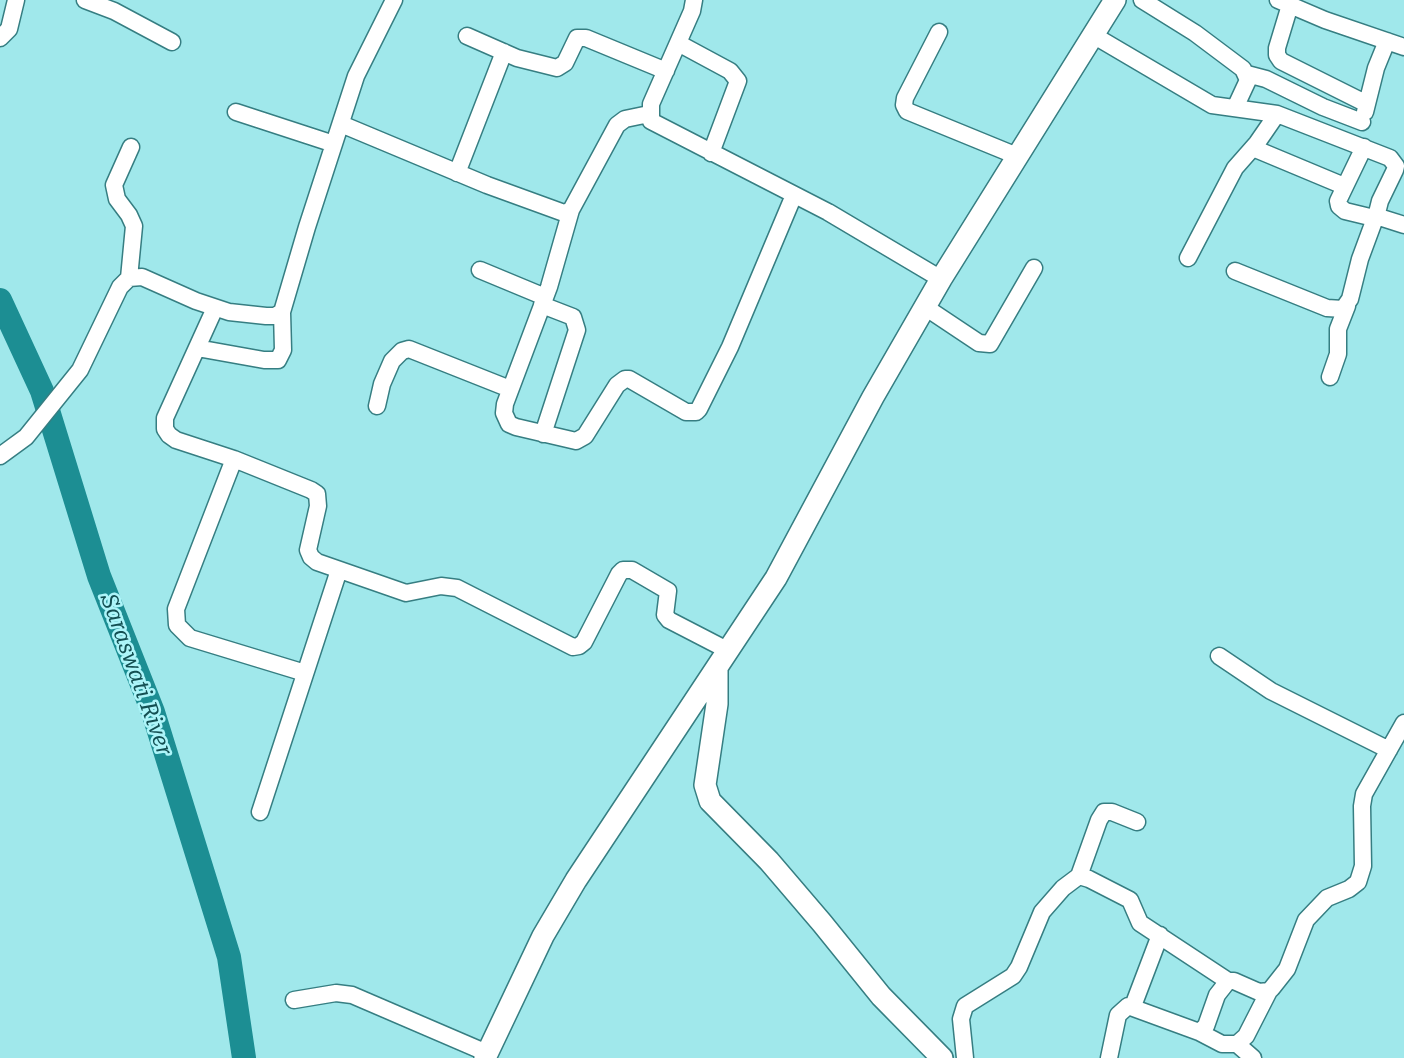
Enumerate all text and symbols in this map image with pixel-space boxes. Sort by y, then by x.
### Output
water label: Saraswati River [94,590,178,760]

